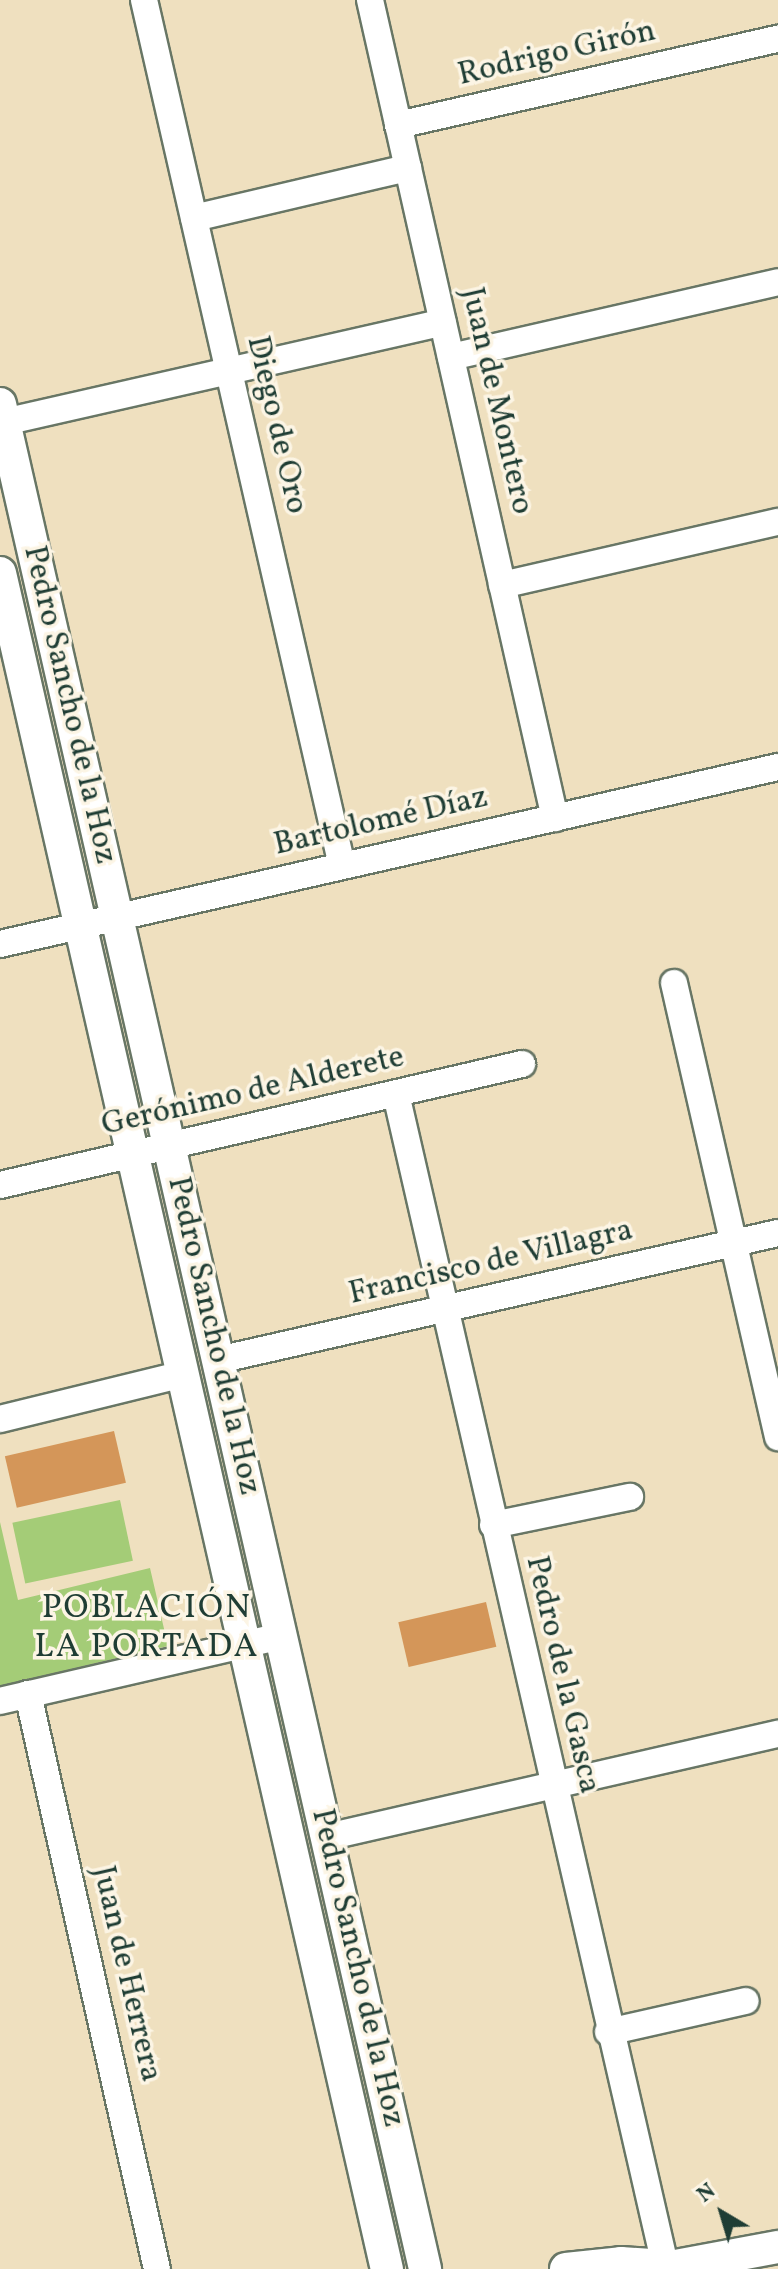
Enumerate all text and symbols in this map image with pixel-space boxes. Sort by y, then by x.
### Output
street label: Rodrigo Girón [454,13,660,95]
street label: Juan de Montero [451,284,541,518]
street label: Diego de Oro [237,332,315,518]
street label: Pedro Sancho de la Hoz [14,542,124,868]
street label: Bartolomé Díaz [270,779,492,865]
street label: Gerónimo de Alderete [98,1039,408,1145]
street label: Pedro Sancho de la Hoz [158,1173,268,1499]
street label: Francisco de Villagra [345,1212,637,1314]
street label: Pedro de la Gasca [516,1552,608,1798]
district label: POBLACIÓN LA PORTADA [35,1588,259,1668]
street label: Pedro Sancho de la Hoz [302,1805,412,2131]
street label: Juan de Herrera [83,1862,169,2086]
north arrow [682,2173,762,2253]
text: N [691,2177,723,2211]

